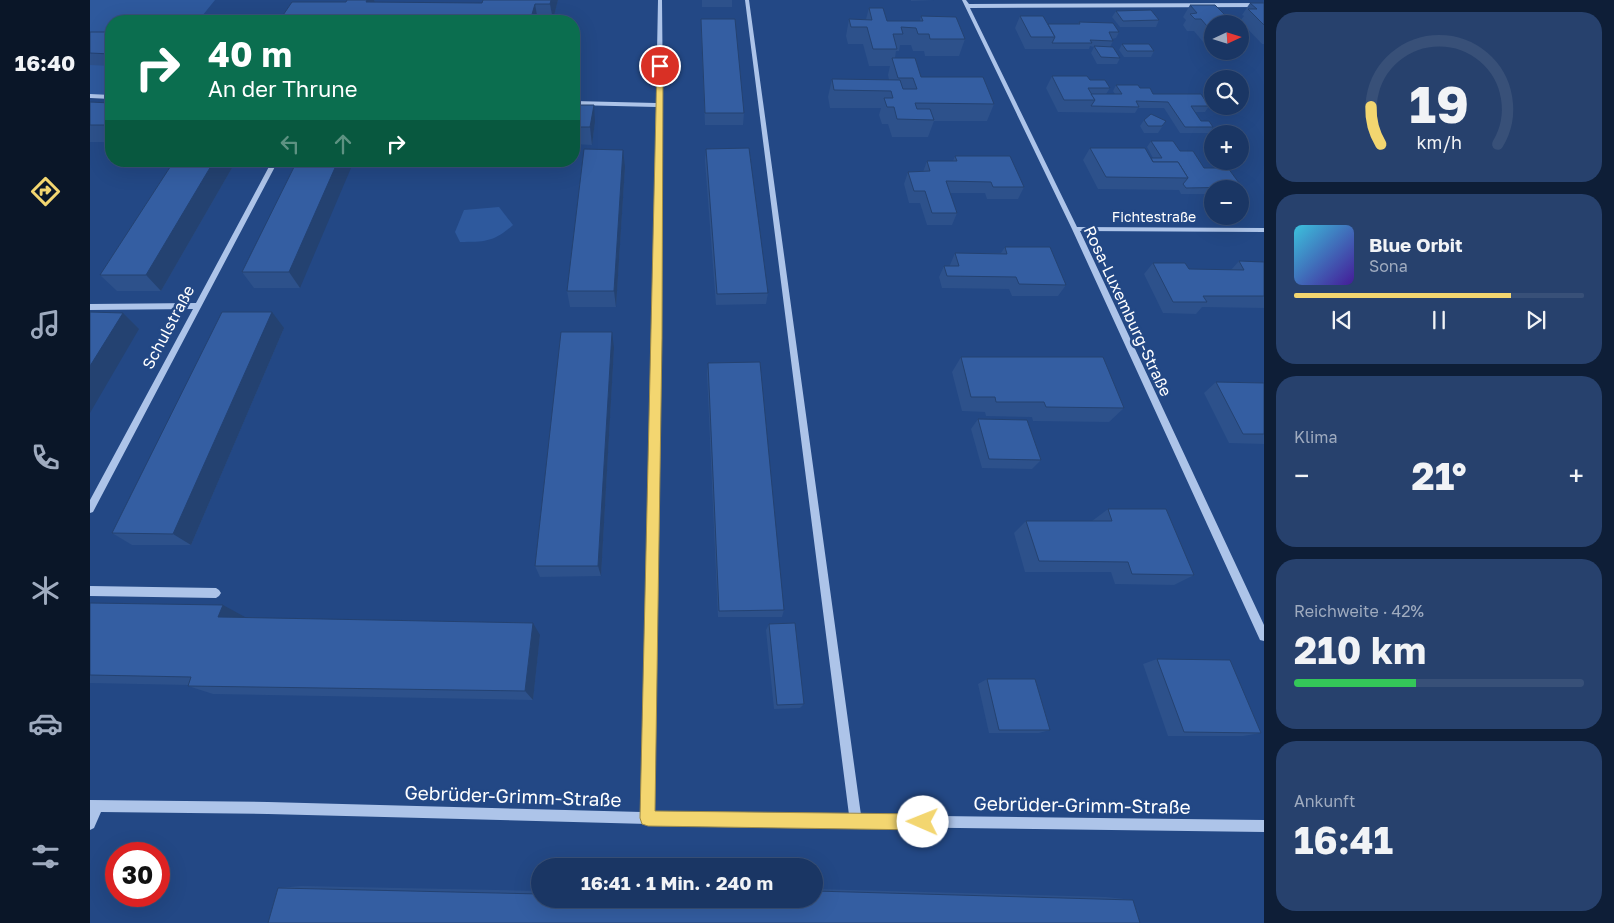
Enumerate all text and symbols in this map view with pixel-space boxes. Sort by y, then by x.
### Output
north arrow [1204,15,1249,60]
map controls [1204,15,1249,225]
text: 40 m [208,33,292,75]
icon: right [125,35,190,100]
pin [639,45,681,87]
text: 16:40 [15,49,75,76]
icon: arrive [646,52,674,80]
button: search [1204,70,1249,115]
text: 19 [1409,72,1469,134]
text: An der Thrune [208,75,358,102]
button: + [1204,125,1249,170]
icon: left [276,130,304,158]
icon: ahead [329,130,357,158]
icon: right [382,130,410,158]
text: km/h [1416,131,1462,153]
icon: directions [28,174,63,209]
button: − [1204,180,1249,225]
street label: Fichtestraße [1112,208,1196,225]
street label: Rosa-Luxemburg-Straße [1080,223,1176,399]
text: Blue Orbit [1369,233,1463,256]
text: Sona [1369,256,1408,276]
street label: Schulstraße [138,282,198,372]
icon: previous [1328,306,1356,334]
icon: pause [1425,306,1453,334]
icon: next [1522,306,1550,334]
icon: music [28,307,63,342]
text: Klima [1294,427,1338,447]
icon: phone [28,440,63,475]
text: 21° [1412,453,1467,498]
text: − [1294,459,1309,492]
text: + [1569,459,1584,492]
icon: climate [28,573,63,608]
text: Reichweite · 42% [1294,601,1424,621]
text: 210 km [1294,627,1426,672]
icon: car [28,706,63,741]
street label: Gebrüder-Grimm-Straße [404,780,622,811]
street label: Gebrüder-Grimm-Straße [973,791,1191,818]
text: Ankunft [1294,791,1356,811]
position arrow [896,795,948,847]
text: 16:41 [1294,817,1393,862]
icon: filters [28,839,63,874]
speed limit sign: 30 [105,842,170,907]
text: 16:41 · 1 Min. · 240 m [581,871,773,894]

